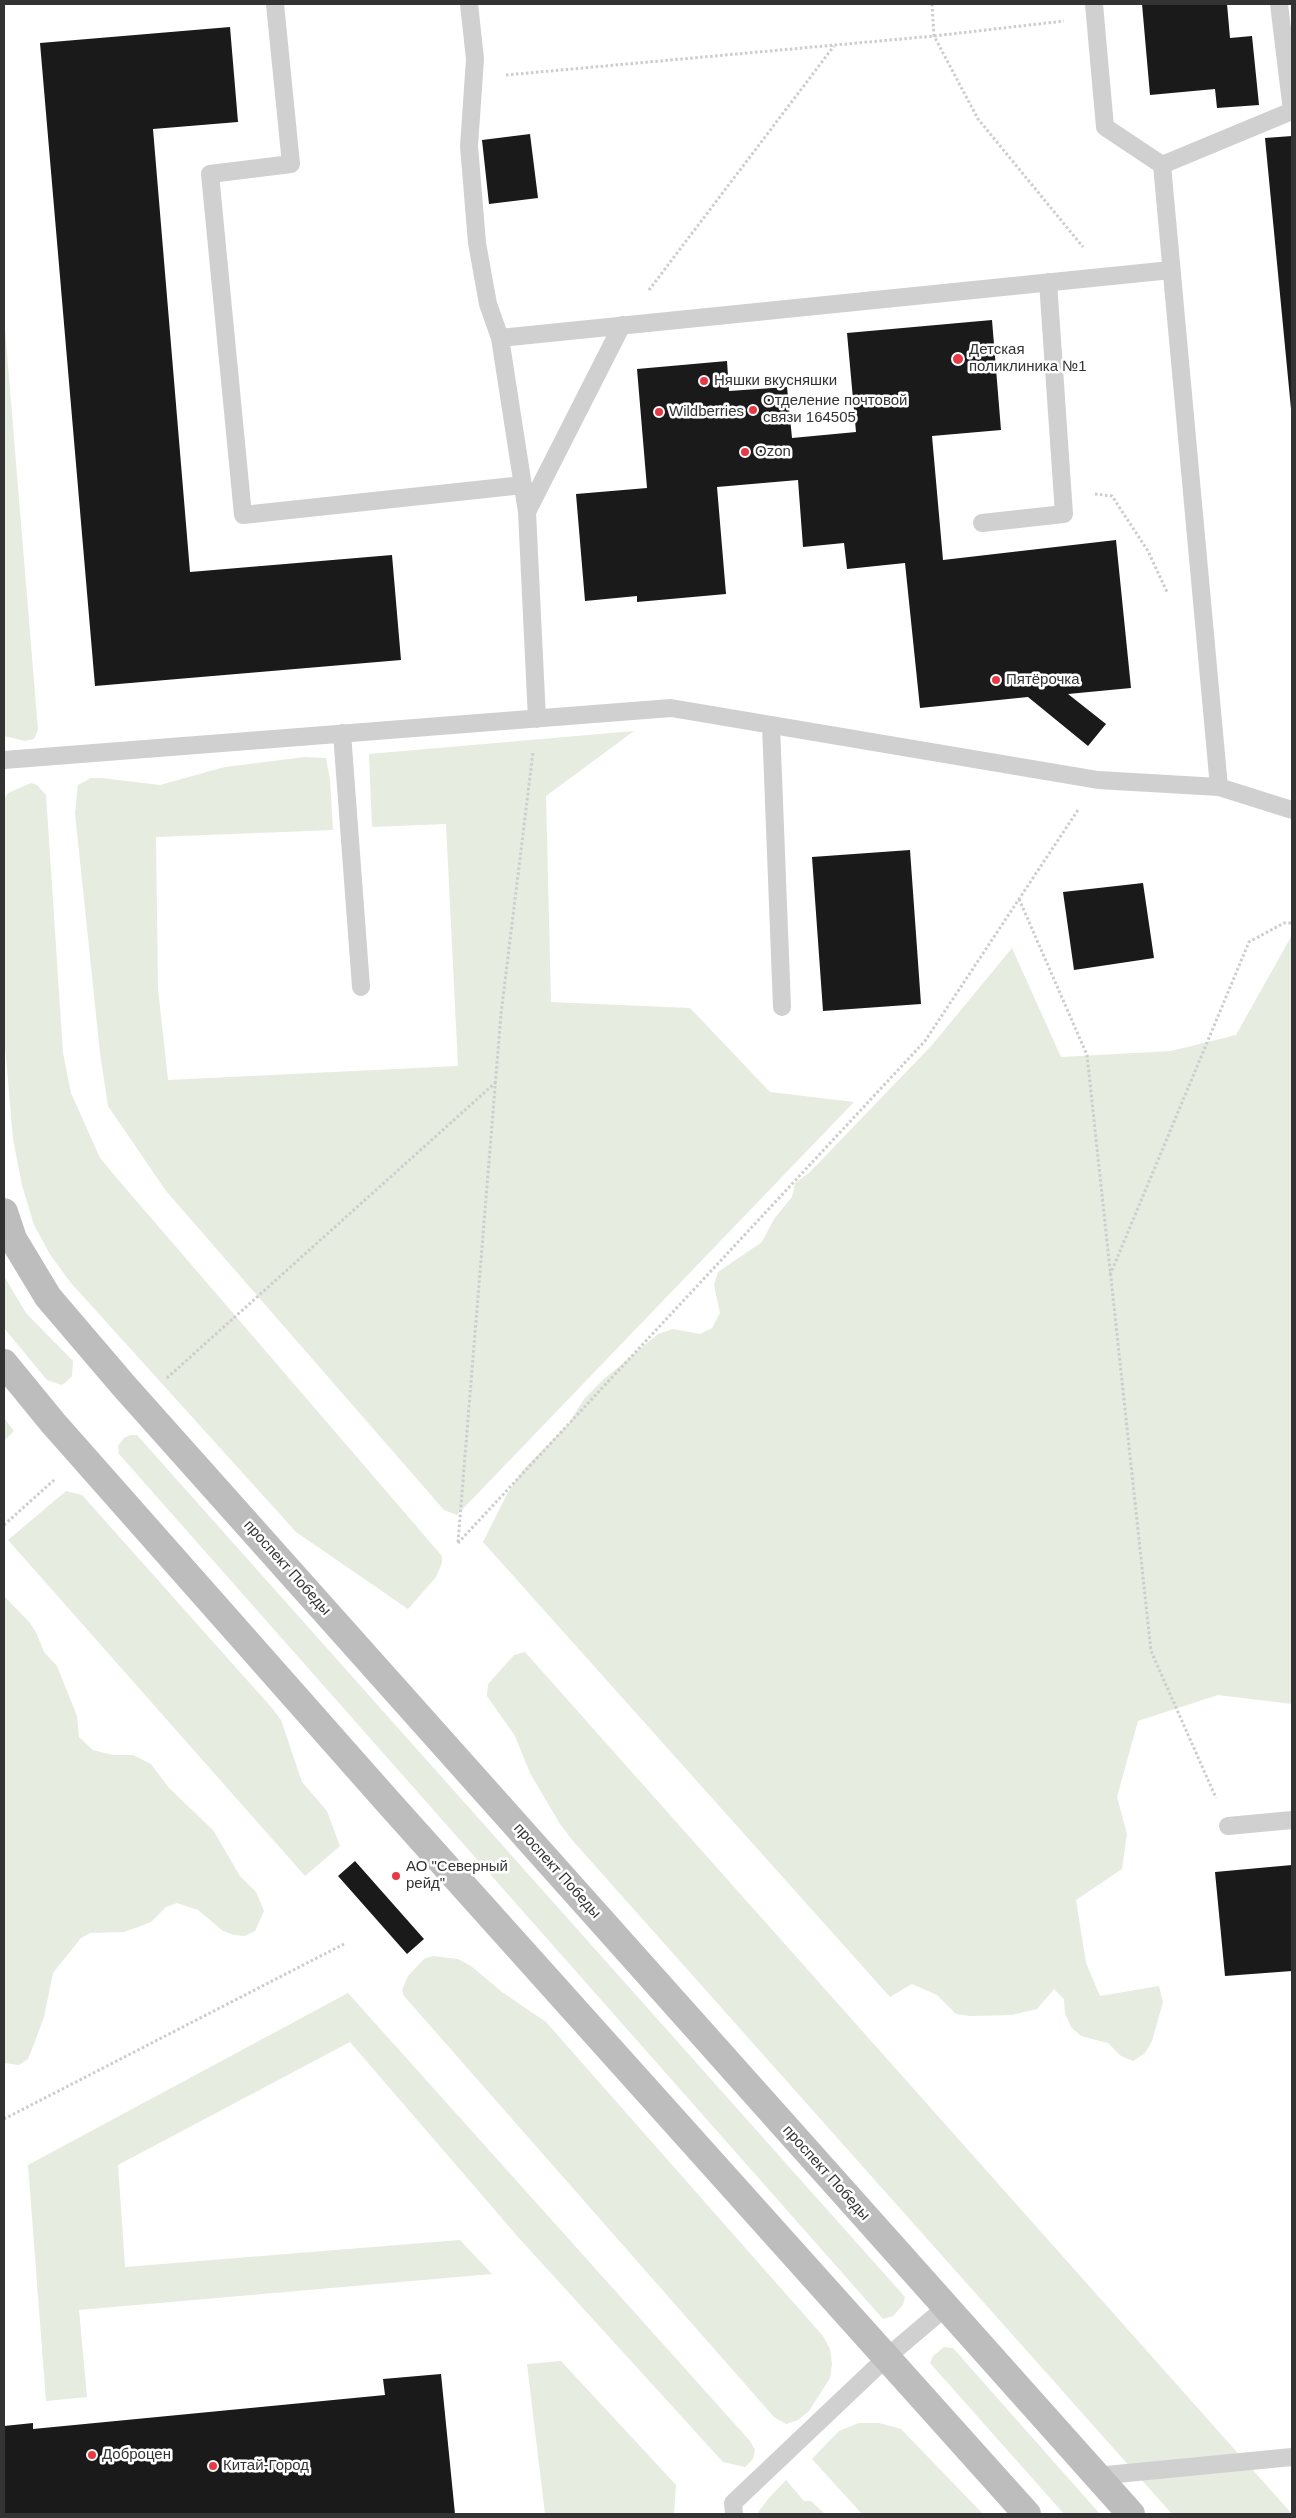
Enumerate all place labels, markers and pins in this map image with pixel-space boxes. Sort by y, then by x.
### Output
place label: Детская поликлиника №1 [969,341,1087,376]
marker: Детская поликлиника №1 [951,352,965,366]
place label: Няшки вкусняшки [714,372,837,390]
marker: Няшки вкусняшки [698,375,710,387]
place label: Отделение почтовой связи 164505 [763,392,907,427]
place label: Wildberries [669,403,744,421]
marker: Отделение почтовой связи 164505 [747,404,759,416]
marker: Wildberries [653,406,665,418]
place label: Ozon [755,443,791,461]
marker: Ozon [739,446,751,458]
place label: Пятёрочка [1006,671,1080,689]
marker: Пятёрочка [990,674,1002,686]
place label: АО "Северный рейд" [406,1858,508,1893]
marker: АО "Северный рейд" [390,1870,402,1882]
place label: Доброцен [102,2446,171,2464]
marker: Доброцен [86,2449,98,2461]
place label: Китай-Город [223,2457,309,2475]
marker: Китай-Город [207,2460,219,2472]

